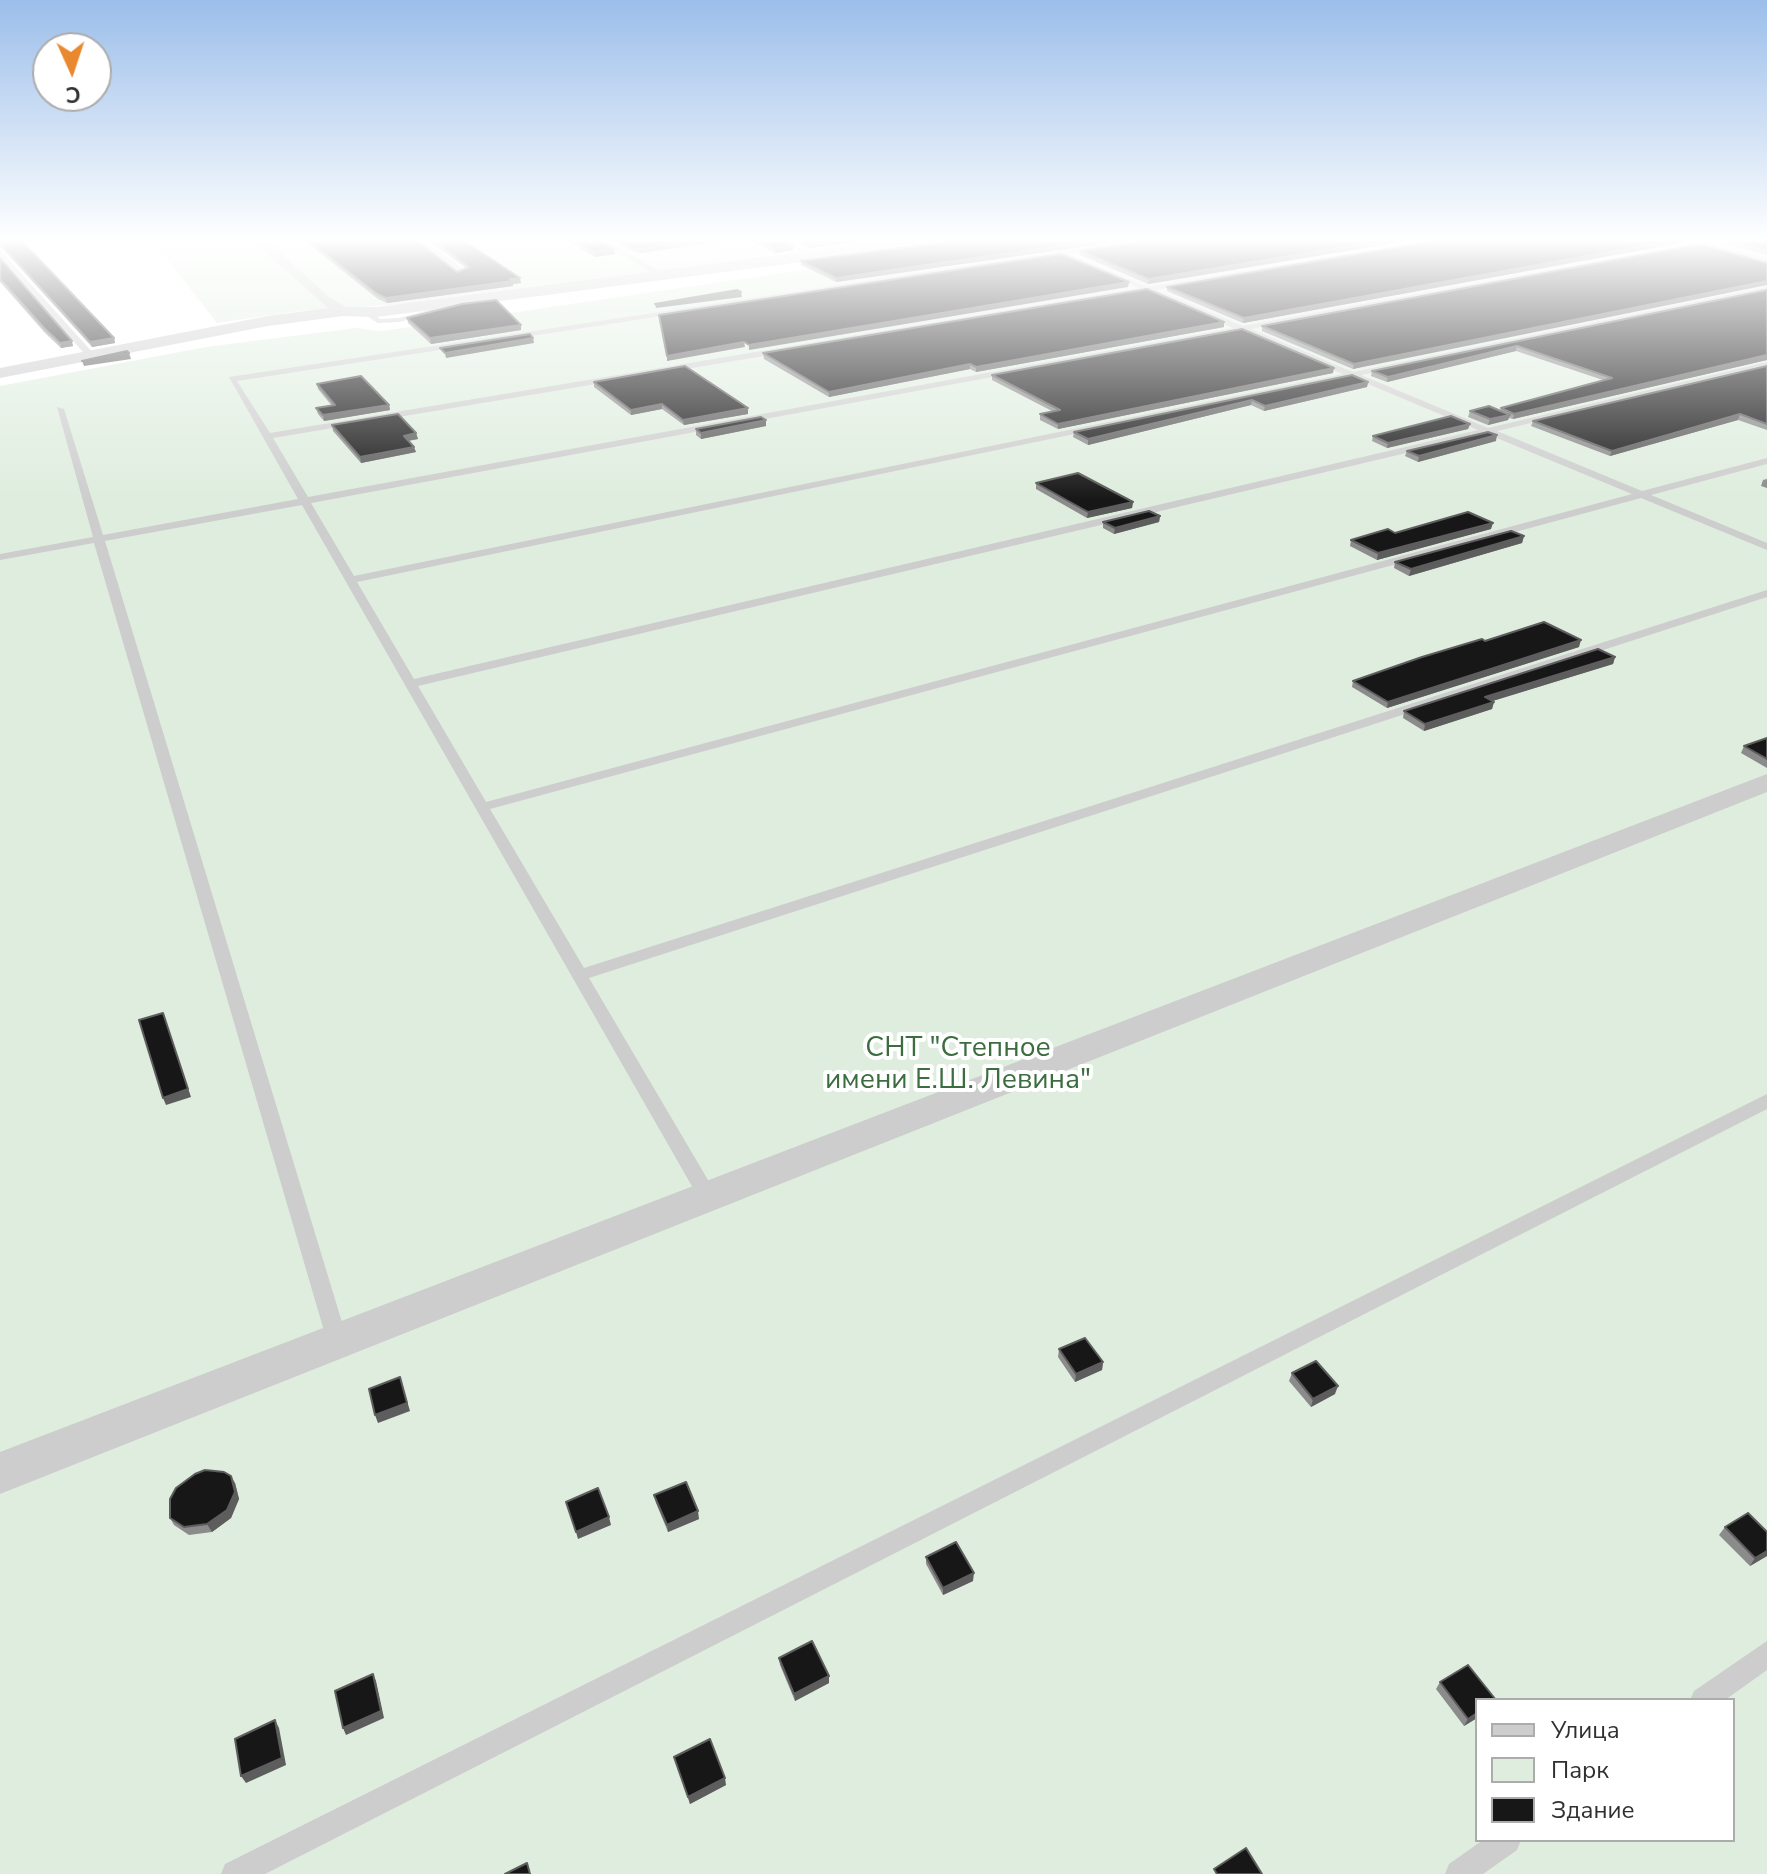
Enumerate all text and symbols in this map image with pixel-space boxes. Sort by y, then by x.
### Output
north arrow [32,32,112,112]
text: С [65,79,81,109]
park label: СНТ "Степное имени Е.Ш. Левина" [825,1032,1091,1098]
legend [1475,1698,1735,1842]
text: Улица [1551,1714,1620,1746]
text: Парк [1551,1754,1609,1786]
text: Здание [1551,1794,1635,1826]

